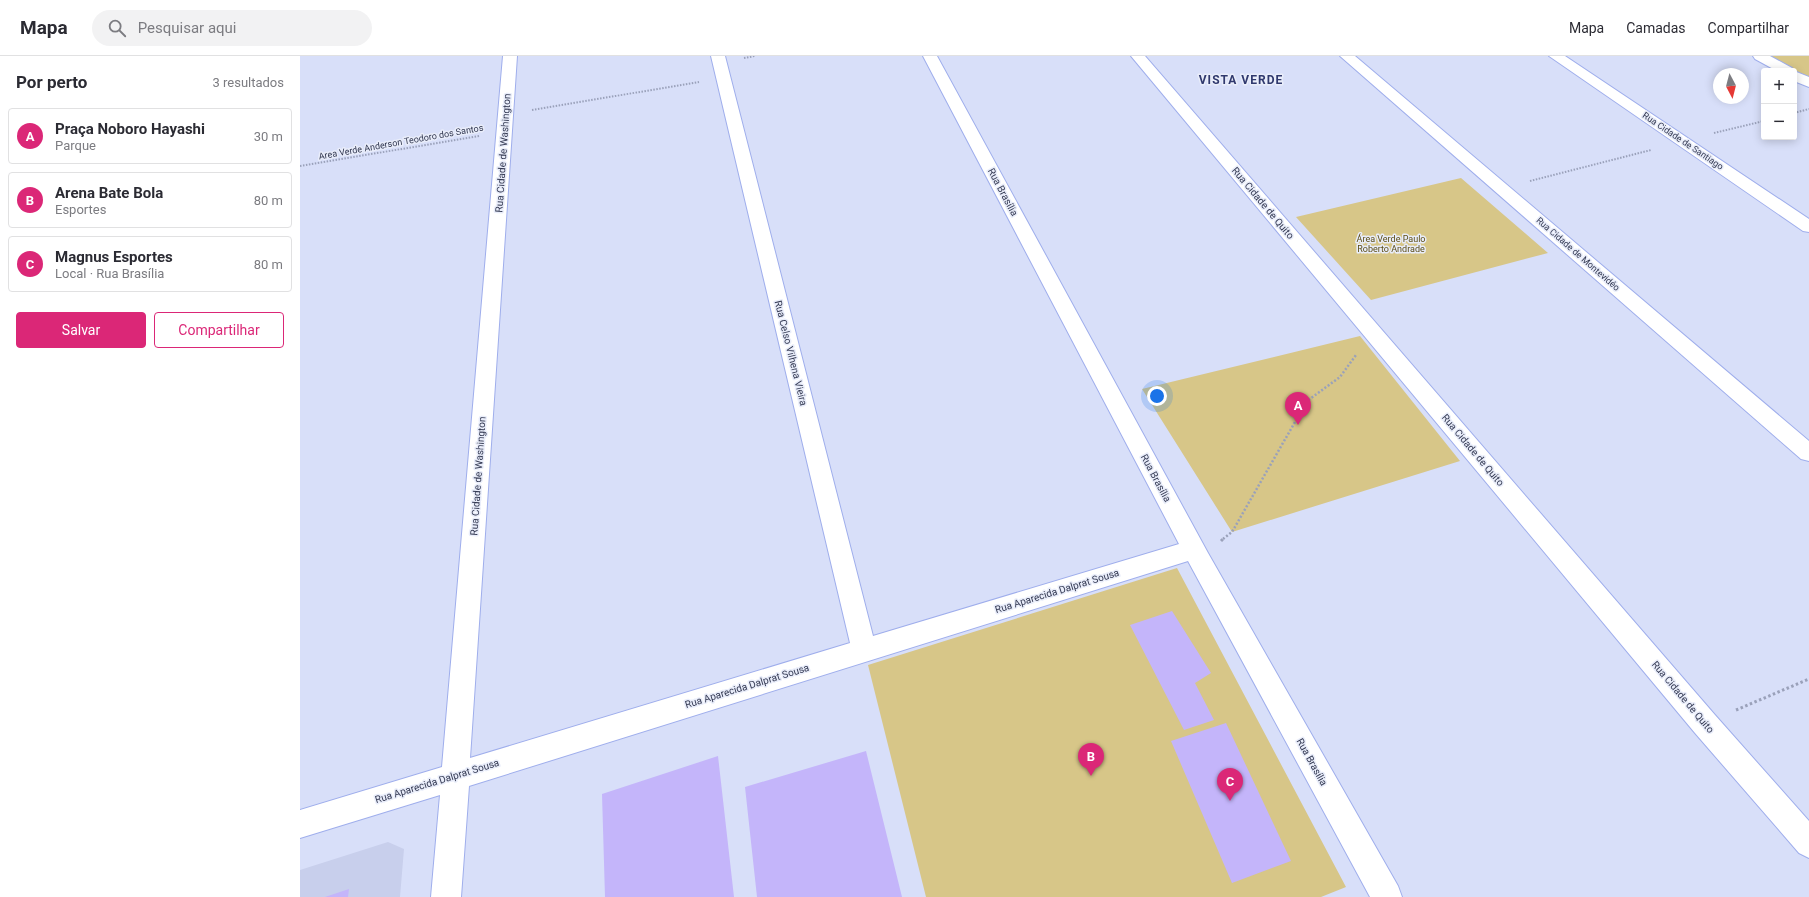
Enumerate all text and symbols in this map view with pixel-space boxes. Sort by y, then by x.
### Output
search box [92,10,372,46]
text: Mapa [20,16,68,39]
icon: search [106,17,128,39]
text: Pesquisar aqui [138,19,236,37]
text: Mapa [1569,20,1604,36]
text: Camadas [1626,20,1686,36]
text: Compartilhar [1708,20,1789,36]
north arrow [1713,68,1749,104]
map controls [1761,68,1797,140]
button: + [1761,68,1797,104]
text: Por perto [16,72,87,92]
district label: VISTA VERDE [1199,73,1283,87]
text: 3 resultados [212,75,284,90]
street label: Rua Cidade de Washington [493,93,513,213]
button: − [1761,104,1797,140]
street label: Rua Cidade de Santiago [1641,110,1725,172]
text: Praça Noboro Hayashi [55,120,205,138]
street label: Area Verde Anderson Teodoro dos Santos [318,123,484,161]
text: A [26,129,34,144]
text: 30 m [254,129,283,144]
text: Parque [55,138,96,153]
street label: Rua Cidade de Quito [1230,165,1296,241]
street label: Rua Brasília [986,166,1020,218]
text: Arena Bate Bola [55,184,163,202]
text: B [26,193,34,208]
text: 80 m [254,193,283,208]
text: Esportes [55,202,106,217]
street label: Rua Cidade de Montevidéo [1534,215,1622,293]
park label: Área Verde Paulo Roberto Andrade [1357,233,1425,254]
text: Magnus Esportes [55,248,173,266]
text: C [26,257,34,272]
text: 80 m [254,257,283,272]
text: Local · Rua Brasília [55,266,164,281]
street label: Rua Celso Vilhena Vieira [773,299,809,407]
button: Salvar [16,312,146,348]
button: Compartilhar [154,312,284,348]
your location [1147,386,1167,406]
pin: A [1285,392,1311,425]
street label: Rua Cidade de Quito [1440,412,1506,488]
street label: Rua Cidade de Washington [468,416,488,536]
street label: Rua Brasília [1139,452,1173,504]
street label: Rua Aparecida Dalprat Sousa [994,567,1120,615]
street label: Rua Cidade de Quito [1650,659,1716,735]
street label: Rua Aparecida Dalprat Sousa [684,662,810,710]
street label: Rua Brasília [1294,736,1330,788]
pin: B [1078,743,1104,776]
street label: Rua Aparecida Dalprat Sousa [374,757,500,805]
pin: C [1217,768,1243,801]

